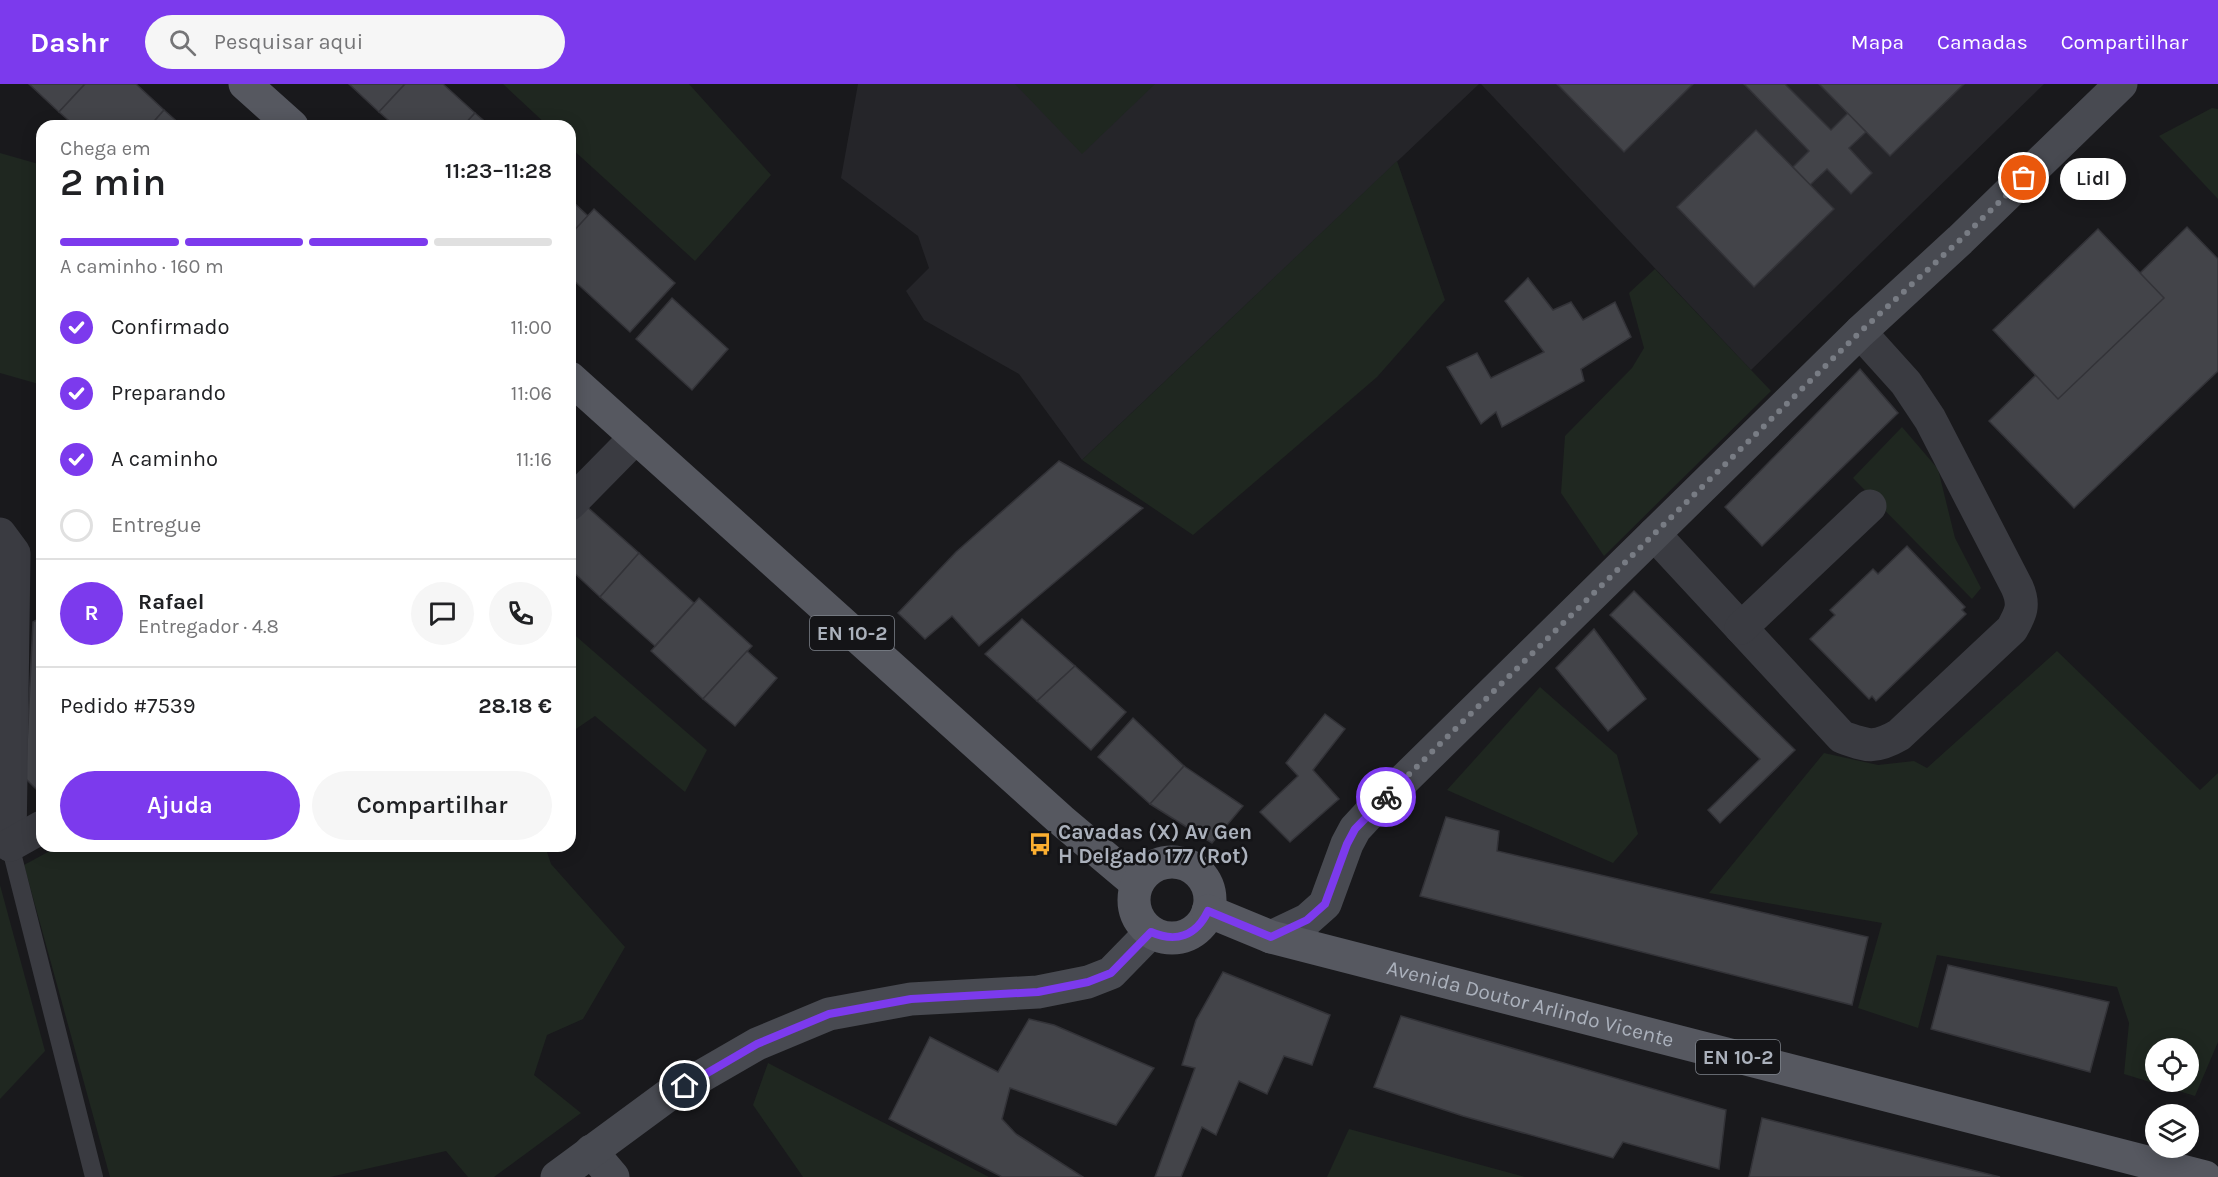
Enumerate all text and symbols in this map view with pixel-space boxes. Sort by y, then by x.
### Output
search box [145,15,565,69]
text: Dashr [30,26,109,59]
icon: search [166,26,199,59]
text: Pesquisar aqui [214,29,363,55]
text: Mapa [1851,30,1904,54]
text: Camadas [1937,30,2028,54]
text: Compartilhar [2061,30,2188,54]
text: Chega em [60,137,151,160]
pin [1998,152,2049,203]
callout: Lidl [2060,157,2126,199]
text: 11:23–11:28 [445,158,552,184]
text: 2 min [60,159,166,205]
icon: bag [2007,161,2040,194]
text: Lidl [2076,167,2110,190]
text: A caminho · 160 m [60,255,224,278]
icon: check [60,311,93,344]
text: Confirmado [111,314,230,340]
text: 11:00 [510,316,552,339]
icon: check [60,377,93,410]
text: Preparando [111,380,226,406]
text: 11:06 [511,382,552,405]
icon: check [60,443,93,476]
text: A caminho [111,446,218,472]
text: 11:16 [516,448,552,471]
text: Entregue [111,512,201,538]
button: chat [411,582,474,645]
button: phone [489,582,552,645]
text: Rafael [138,589,204,615]
text: R [84,600,99,626]
text: Entregador · 4.8 [138,615,279,638]
road number: EN 10-2 [810,616,894,650]
text: Pedido #7539 [60,693,196,719]
text: 28.18 € [478,693,552,719]
courier [1356,767,1416,827]
button: Ajuda [60,771,300,840]
button: Compartilhar [312,771,552,840]
icon: bike [1370,781,1403,814]
place label: Cavadas (X) Av Gen H Delgado 177 (Rot) [1058,820,1252,868]
bus stop icon: Cavadas (X) Av Gen H Delgado 177 (Rot) [1027,831,1053,857]
street label: Avenida Doutor Arlindo Vicente [1384,955,1677,1052]
map controls [2145,1038,2199,1158]
button: locate [2145,1038,2199,1092]
road number: EN 10-2 [1696,1040,1780,1074]
pin [659,1060,710,1111]
icon: home [668,1069,701,1102]
button: layers [2145,1104,2199,1158]

